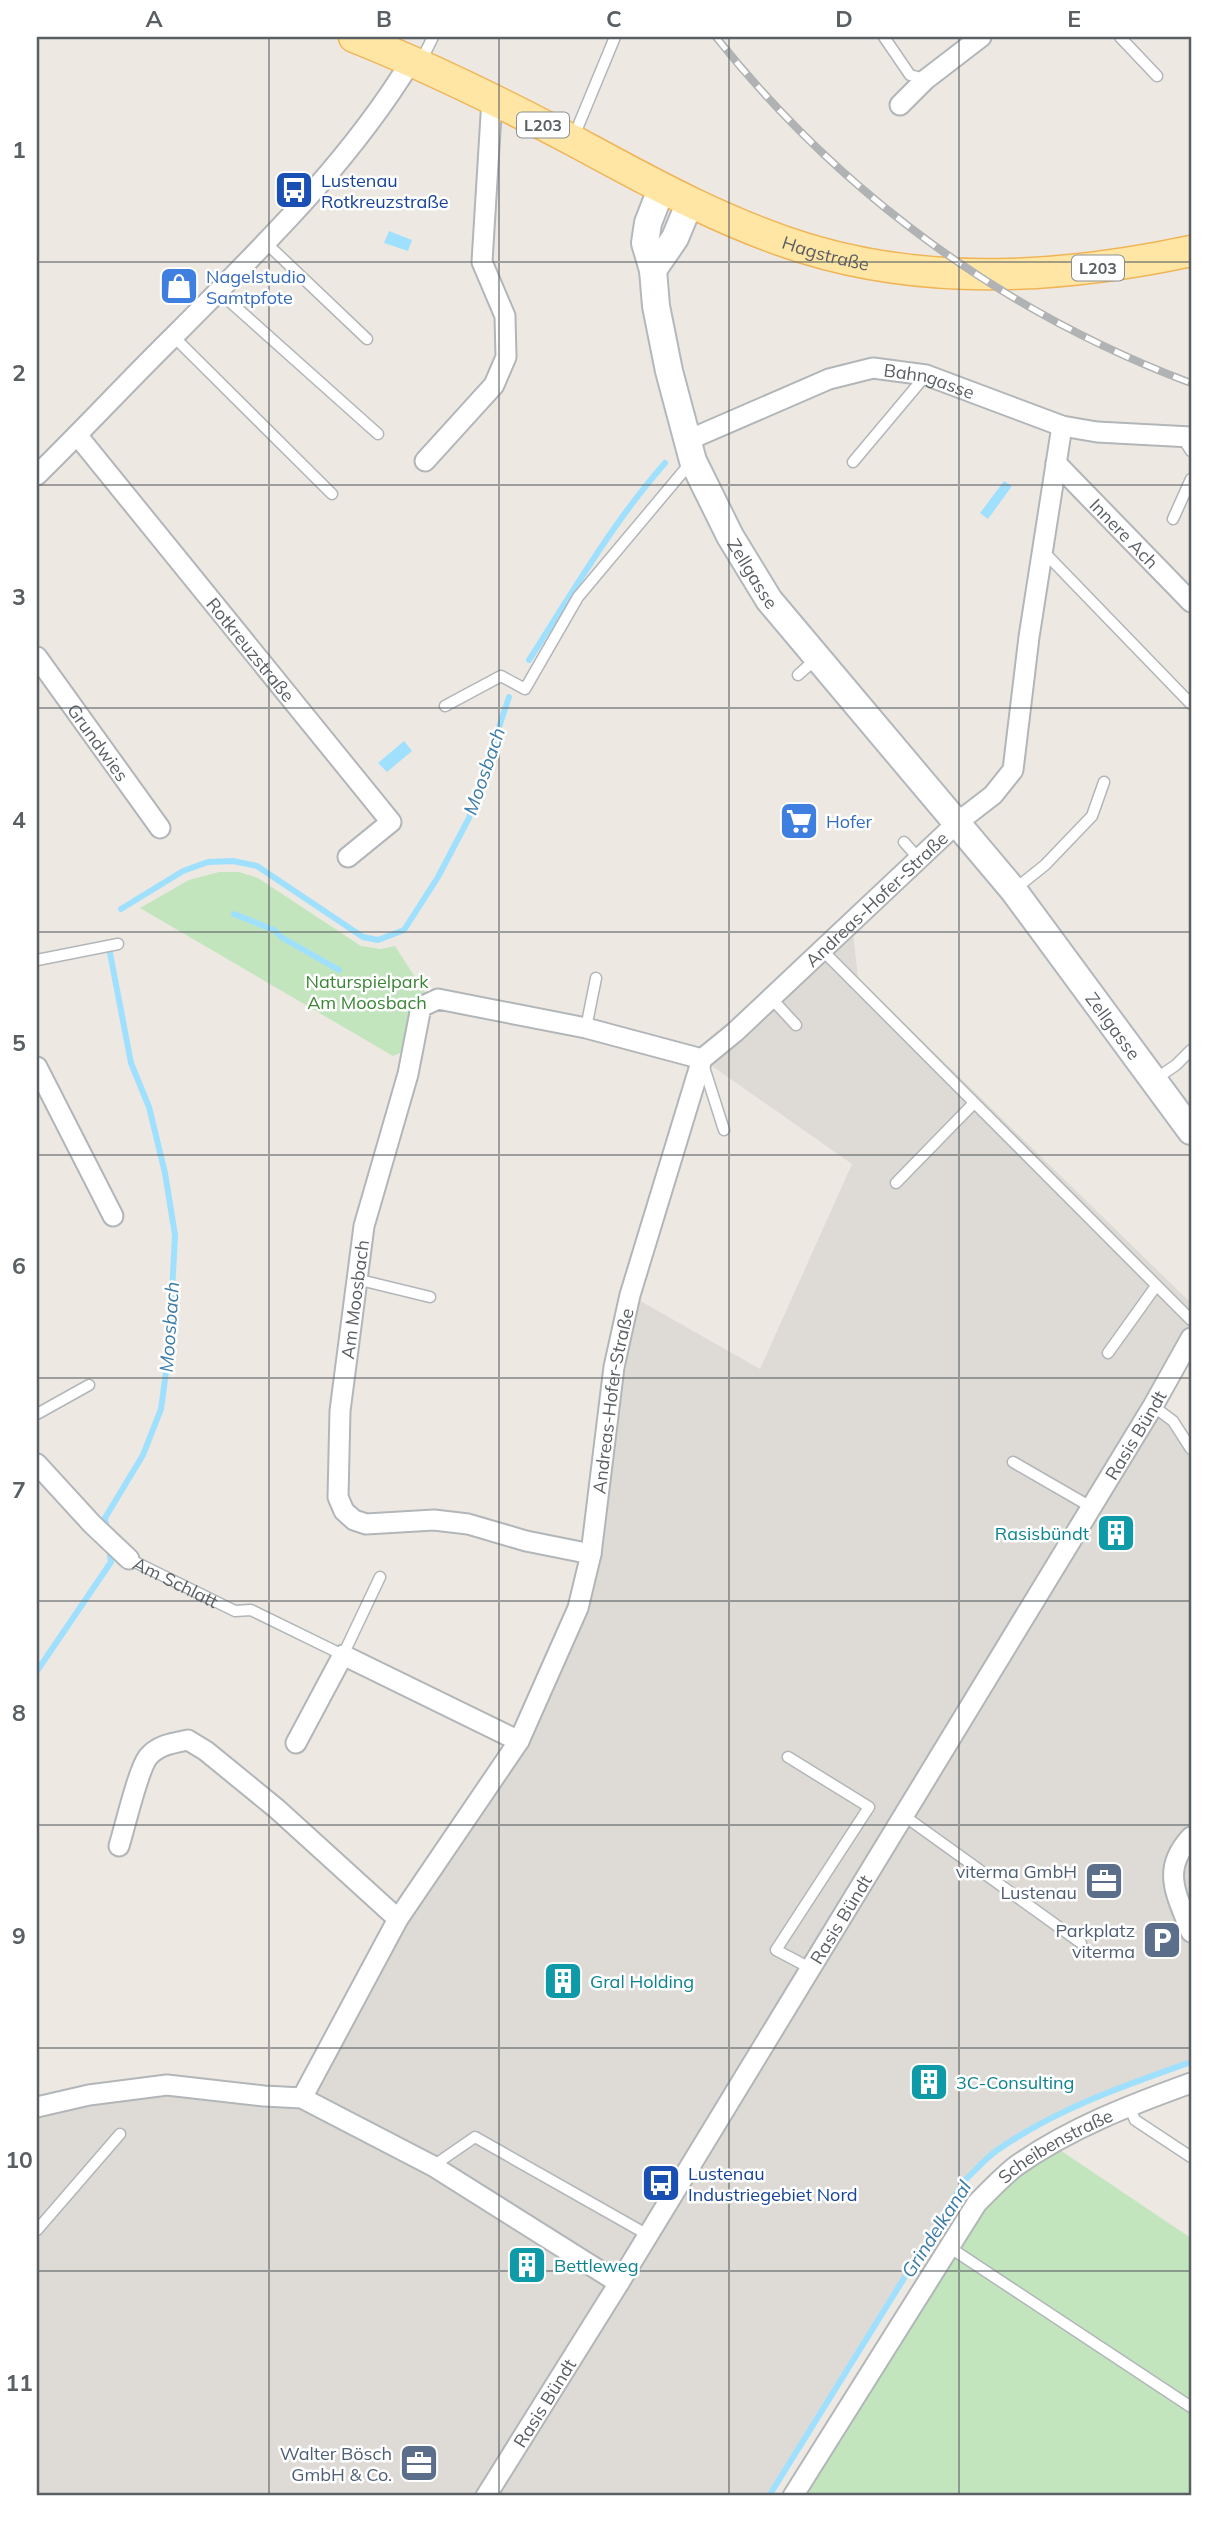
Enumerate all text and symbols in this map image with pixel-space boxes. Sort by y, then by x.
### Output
text: A [145,4,163,33]
text: B [376,4,392,33]
text: C [606,4,622,33]
text: D [835,4,853,33]
text: E [1067,4,1081,33]
road number: L203 [517,113,569,138]
text: 1 [12,135,26,164]
bus stop icon: Lustenau Rotkreuzstraße [273,169,315,211]
place label: Lustenau Rotkreuzstraße [321,169,448,213]
street label: Hagstraße [779,230,871,275]
road number: L203 [1072,256,1124,280]
shop icon: Nagelstudio Samtpfote [158,265,200,307]
place label: Nagelstudio Samtpfote [206,265,306,309]
text: 2 [12,358,26,387]
street label: Bahngasse [882,358,978,404]
street label: Innere Ach [1085,493,1164,573]
street label: Zellgasse [723,534,783,613]
text: 3 [12,582,26,611]
street label: Rotkreuzstraße [202,593,300,706]
street label: Grundwies [63,699,134,786]
water label: Moosbach [458,724,510,818]
supermarket icon: Hofer [778,800,820,842]
text: 4 [12,805,26,834]
place label: Hofer [826,810,873,833]
street label: Andreas-Hofer-Straße [800,826,952,972]
park label: Naturspielpark Am Moosbach [306,970,429,1014]
street label: Zellgasse [1081,987,1146,1064]
text: 5 [12,1028,26,1057]
street label: Am Moosbach [335,1238,374,1360]
text: 6 [12,1251,26,1280]
water label: Moosbach [154,1281,184,1373]
street label: Andreas-Hofer-Straße [587,1306,638,1495]
street label: Rasis Bündt [1099,1386,1171,1484]
text: 7 [12,1475,26,1504]
building icon: Rasisbündt [1095,1512,1137,1554]
place label: Rasisbündt [995,1522,1089,1545]
street label: Am Schlatt [129,1551,222,1612]
text: 8 [12,1698,26,1727]
place label: viterma GmbH Lustenau [956,1860,1077,1904]
office icon: viterma GmbH Lustenau [1083,1860,1125,1902]
street label: Rasis Bündt [805,1870,876,1968]
place label: Parkplatz viterma [1056,1919,1135,1963]
parking icon: Parkplatz viterma [1141,1919,1183,1961]
text: 9 [12,1921,26,1950]
building icon: Gral Holding [542,1960,584,2002]
place label: Gral Holding [590,1970,694,1993]
building icon: 3C-Consulting [908,2061,950,2103]
place label: 3C-Consulting [956,2071,1074,2094]
street label: Scheibenstraße [993,2103,1116,2188]
text: 10 [5,2145,33,2174]
bus stop icon: Lustenau Industriegebiet Nord [640,2162,682,2204]
place label: Lustenau Industriegebiet Nord [688,2162,858,2206]
water label: Grindelkanal [896,2176,977,2282]
building icon: Bettleweg [506,2244,548,2286]
place label: Bettleweg [554,2254,639,2277]
street label: Rasis Bündt [508,2354,581,2451]
text: 11 [5,2368,33,2397]
place label: Walter Bösch GmbH & Co. [280,2442,392,2486]
office icon: Walter Bösch GmbH & Co. [398,2442,440,2484]

